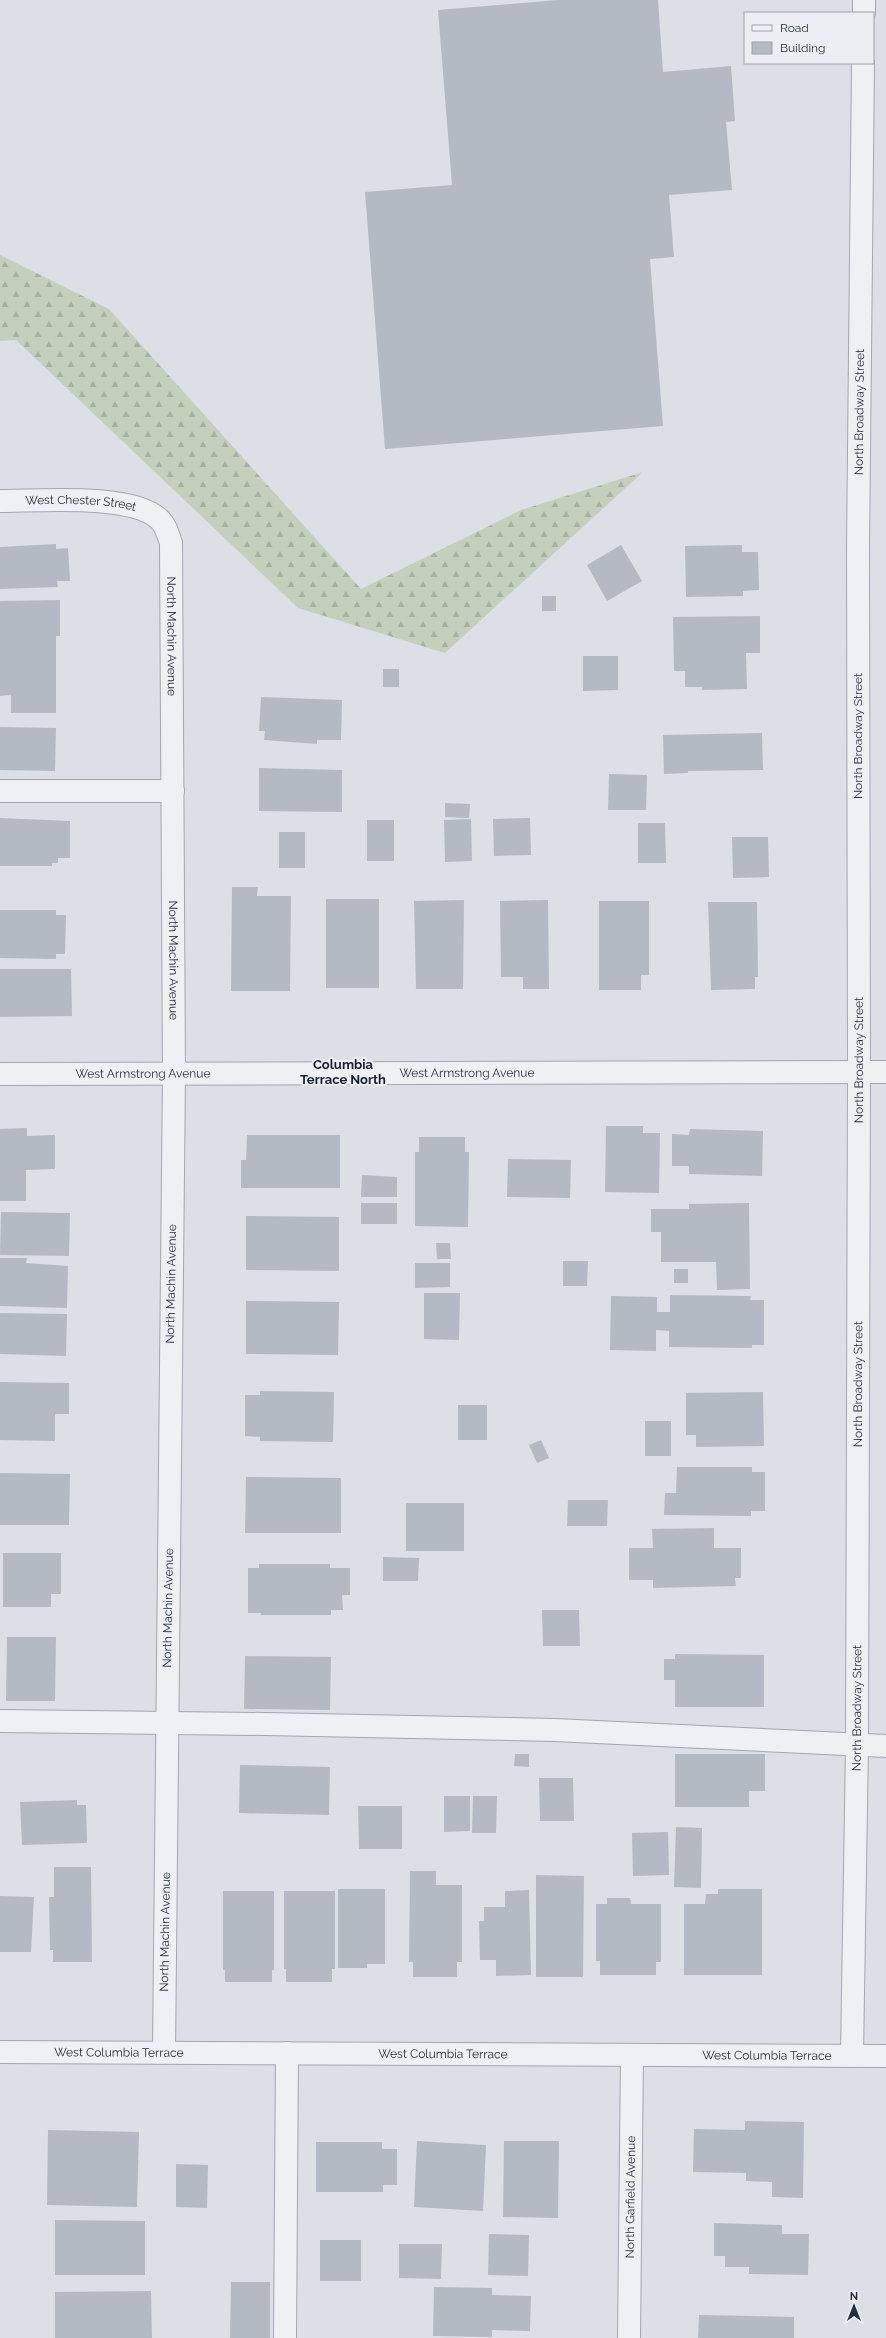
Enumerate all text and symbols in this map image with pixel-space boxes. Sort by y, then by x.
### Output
legend [744,12,874,64]
text: Road [780,21,809,35]
text: Building [780,41,826,55]
street label: North Broadway Street [852,349,867,475]
street label: West Chester Street [25,493,138,514]
street label: North Machin Avenue [164,576,179,696]
street label: North Broadway Street [851,673,865,799]
street label: North Machin Avenue [166,900,181,1020]
street label: North Broadway Street [852,997,866,1123]
district label: Columbia Terrace North [300,1057,386,1087]
street label: West Armstrong Avenue [399,1066,535,1080]
street label: West Armstrong Avenue [75,1067,211,1081]
street label: North Machin Avenue [163,1224,179,1344]
street label: North Broadway Street [851,1321,865,1447]
street label: North Machin Avenue [160,1548,176,1668]
street label: North Broadway Street [850,1645,864,1771]
street label: North Machin Avenue [157,1872,173,1992]
street label: West Columbia Terrace [54,2045,184,2060]
street label: West Columbia Terrace [378,2047,508,2061]
street label: West Columbia Terrace [702,2048,832,2063]
street label: North Garfield Avenue [623,2136,638,2258]
north arrow [834,2286,874,2326]
text: N [850,2290,858,2303]

